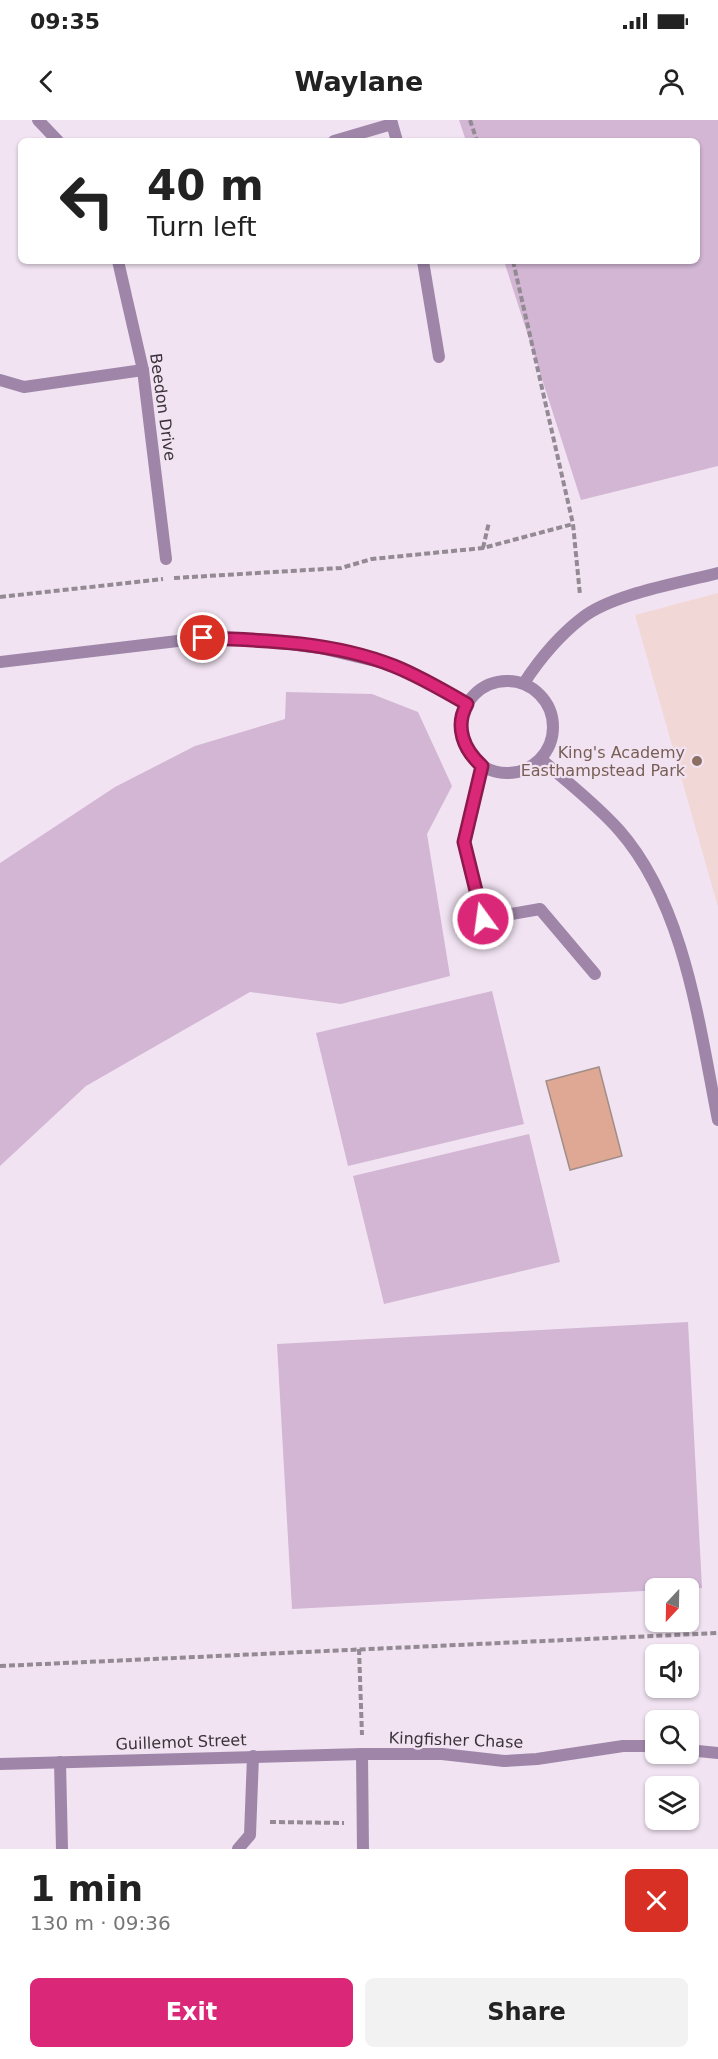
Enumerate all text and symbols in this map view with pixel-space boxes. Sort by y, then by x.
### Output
text: 09:35 [30,9,100,34]
icon: back [30,65,63,98]
icon: person [655,65,688,98]
text: Waylane [295,66,423,97]
text: 40 m [147,161,264,210]
icon: left [48,162,126,240]
text: Turn left [147,211,257,242]
street label: Beedon Drive [146,352,180,462]
pin [177,612,228,663]
icon: arrive [186,621,219,654]
place label: King's Academy Easthampstead Park [521,743,686,780]
marker: King's Academy Easthampstead Park [690,754,704,768]
position arrow [451,887,515,951]
north arrow [645,1578,699,1632]
map controls [645,1578,699,1830]
button: sound [645,1644,699,1698]
button: search [645,1710,699,1764]
street label: Kingfisher Chase [388,1728,524,1752]
street label: Guillemot Street [115,1730,247,1754]
button: layers [645,1776,699,1830]
text: 1 min [30,1868,143,1909]
button: close [625,1869,688,1932]
text: 130 m · 09:36 [30,1911,171,1935]
button: Exit [30,1978,353,2047]
button: Share [365,1978,688,2047]

